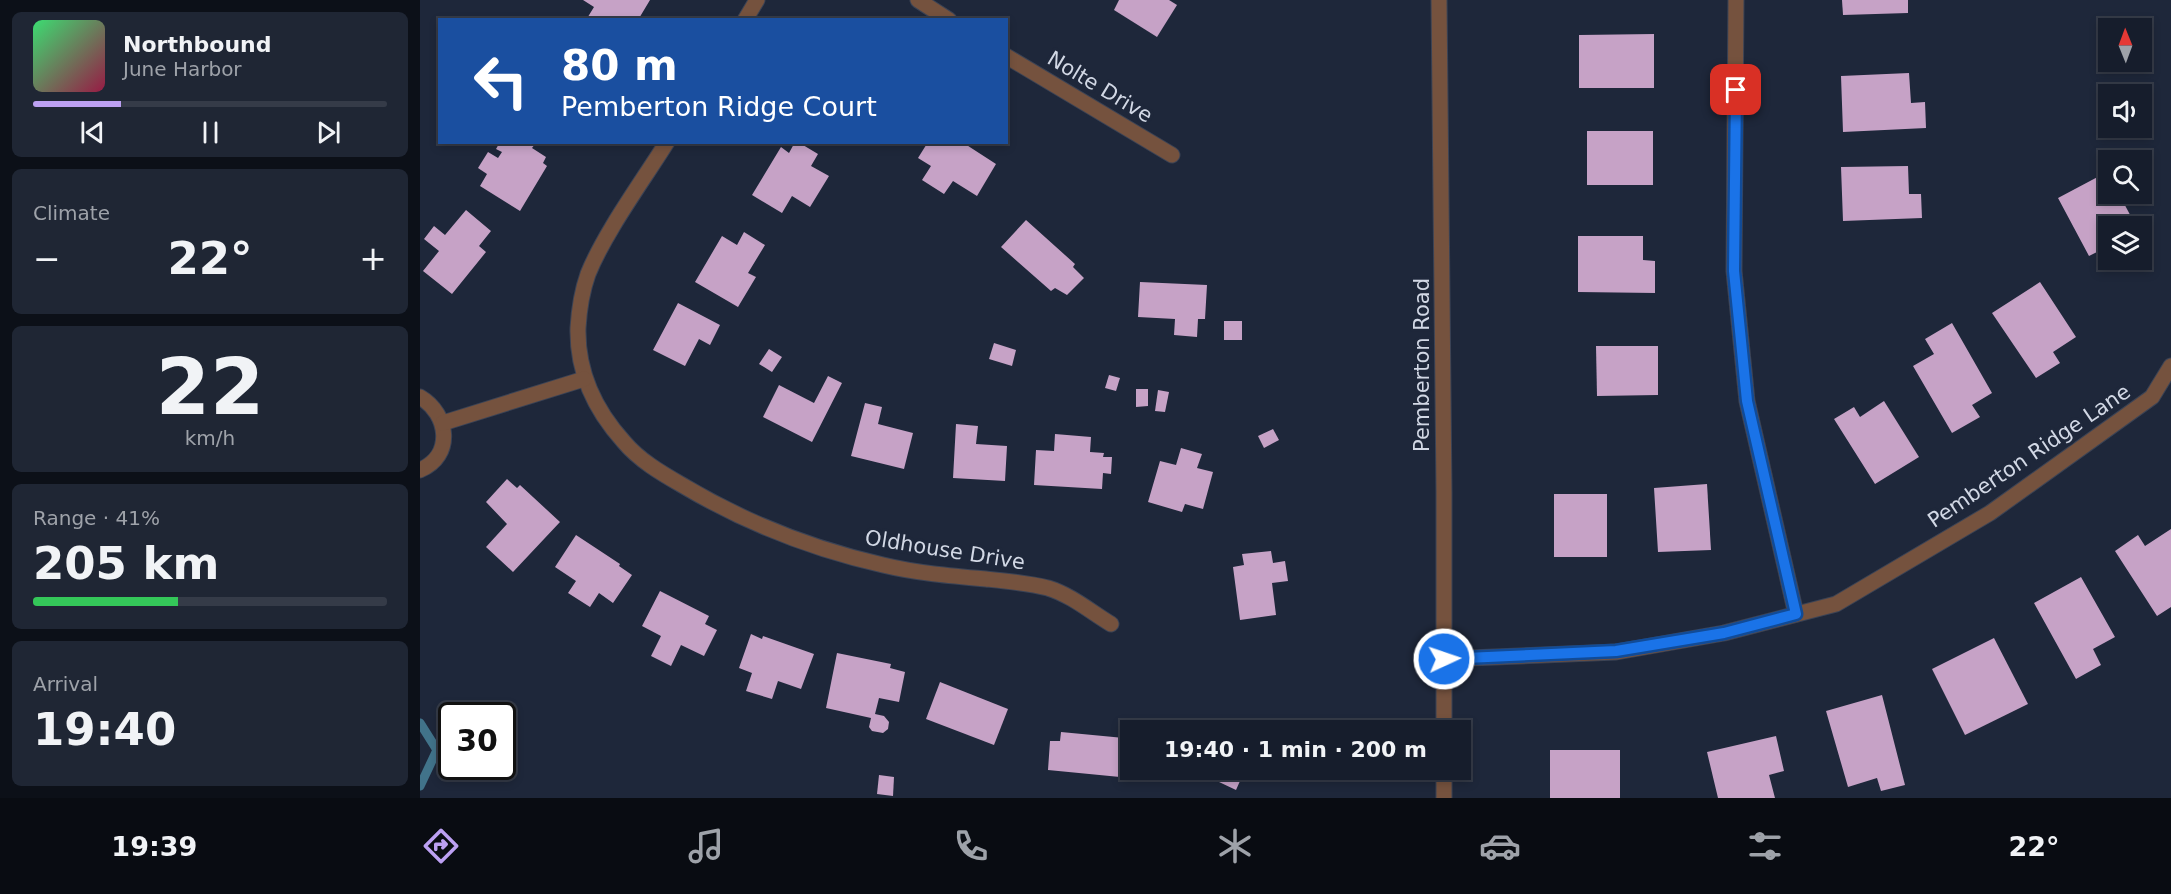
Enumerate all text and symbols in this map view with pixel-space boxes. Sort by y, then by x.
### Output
north arrow [2098,18,2152,72]
map controls [2098,18,2152,270]
text: Northbound [123,32,272,57]
text: 80 m [561,41,678,90]
icon: left [462,42,540,120]
street label: Nolte Drive [1043,46,1157,128]
text: June Harbor [123,57,242,81]
pin [1710,64,1761,115]
icon: arrive [1719,73,1752,106]
button: sound [2098,84,2152,138]
text: Pemberton Ridge Court [561,91,877,122]
icon: previous [76,116,109,149]
icon: pause [194,116,227,149]
icon: next [312,116,345,149]
button: search [2098,150,2152,204]
text: Climate [33,201,110,225]
button: layers [2098,216,2152,270]
text: 22° [167,232,253,285]
text: − [33,239,61,278]
text: + [359,239,387,278]
street label: Pemberton Road [1410,278,1434,452]
text: 22 [156,342,264,432]
street label: Pemberton Ridge Lane [1923,379,2135,533]
text: km/h [185,426,235,450]
text: Range · 41% [33,506,160,530]
street label: Oldhouse Drive [863,526,1027,574]
text: 205 km [33,537,219,590]
position arrow [1412,627,1476,691]
text: Arrival [33,672,98,696]
speed limit sign: 30 [438,702,516,780]
text: 19:40 [33,703,176,756]
text: 19:40 · 1 min · 200 m [1164,737,1427,762]
icon: directions [420,825,462,867]
icon: music [685,825,727,867]
icon: phone [950,825,992,867]
icon: climate [1214,825,1256,867]
icon: car [1479,825,1521,867]
icon: filters [1744,825,1786,867]
text: 19:39 [111,831,197,862]
text: 22° [2008,831,2060,862]

